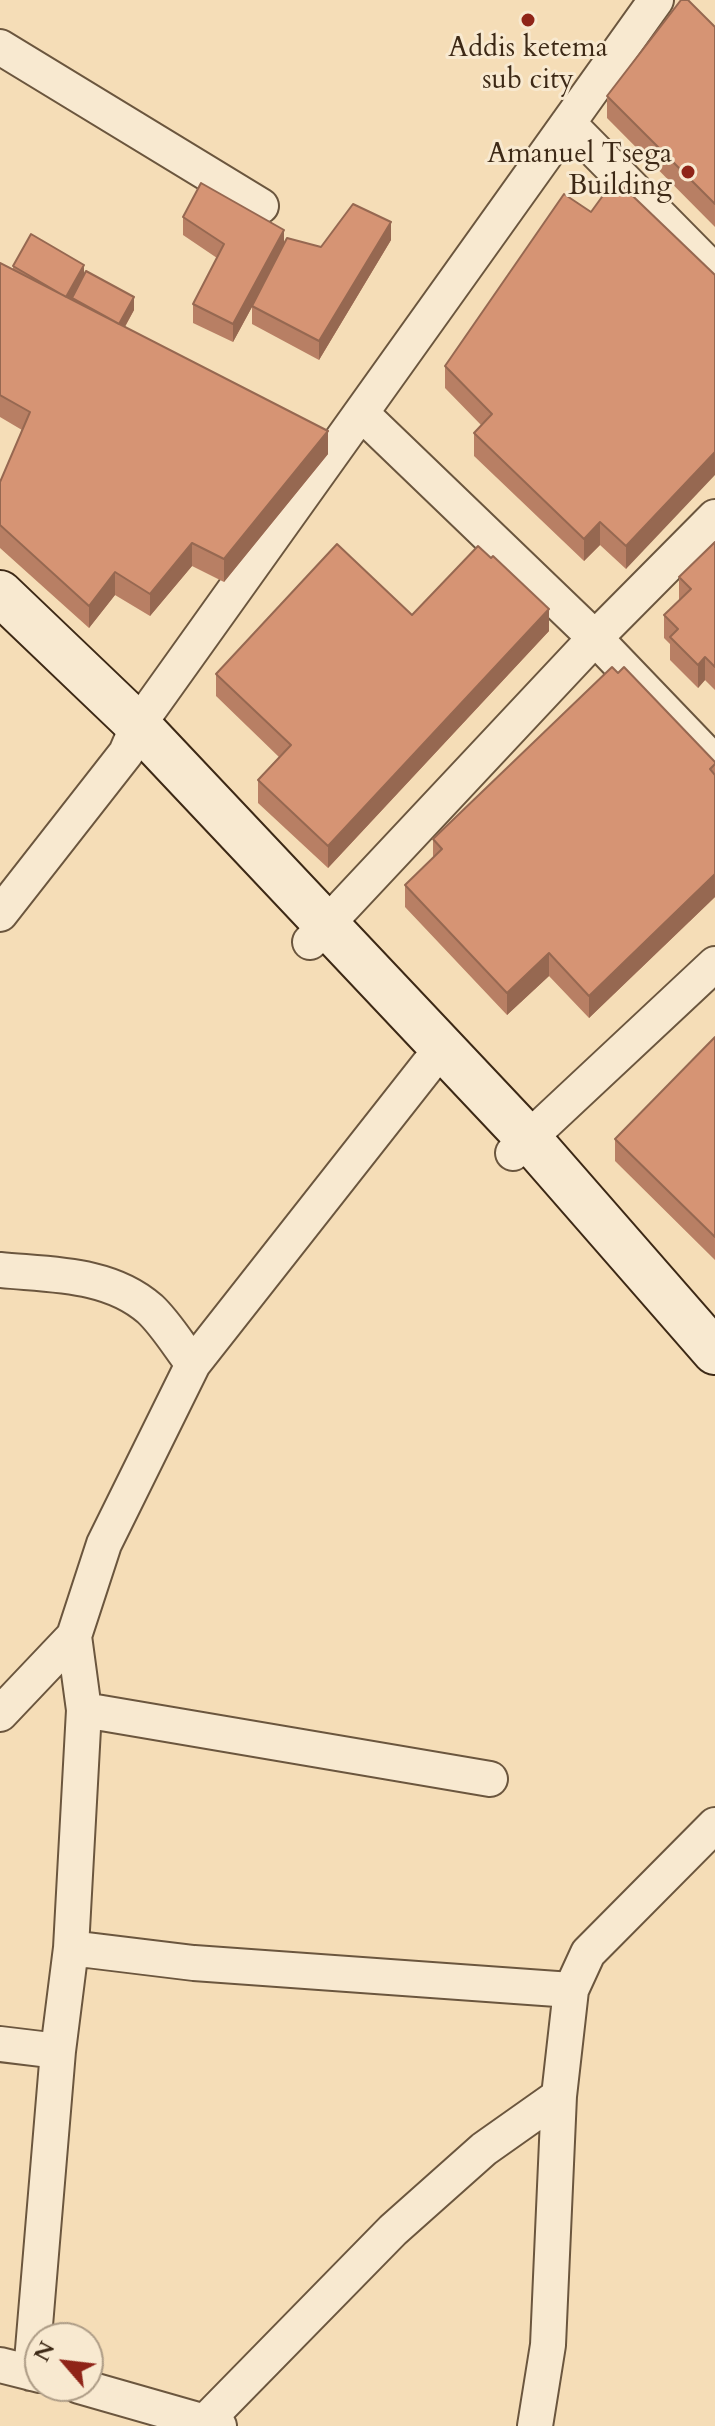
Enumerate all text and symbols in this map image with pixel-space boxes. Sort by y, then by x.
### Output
marker: Addis ketema sub city [519,11,537,29]
place label: Addis ketema sub city [448,33,608,99]
place label: Amanuel Tsega Building [487,139,672,205]
marker: Amanuel Tsega Building [679,163,697,181]
north arrow [24,2322,104,2402]
text: N [27,2336,62,2367]

